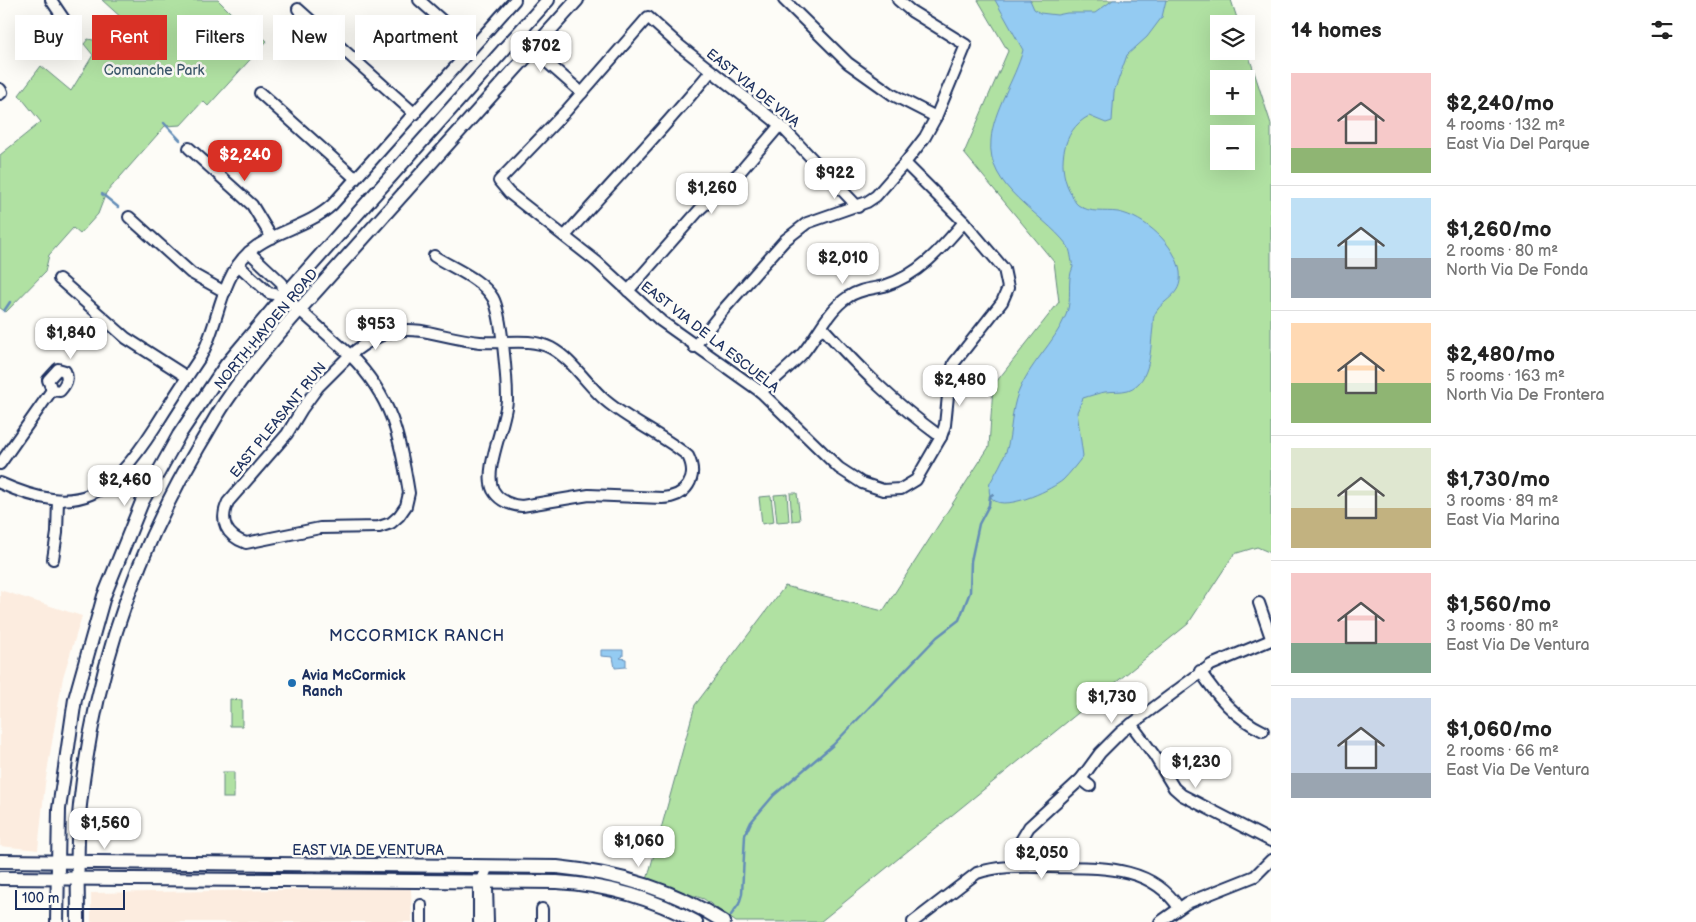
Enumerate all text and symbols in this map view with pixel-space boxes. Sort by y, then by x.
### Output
chip: Buy [15,15,82,60]
chip: Rent [92,15,167,60]
chip: Filters [177,15,263,60]
chip: New [273,15,345,60]
chip: Apartment [355,15,476,60]
map controls [1210,15,1255,170]
button: layers [1210,15,1255,60]
icon: filters [1648,16,1676,44]
text: 14 homes [1291,18,1382,43]
pin: $702 [511,30,571,73]
text: $702 [522,37,560,56]
street label: EAST VIA DE VIVA [703,45,803,131]
park label: Comanche Park [104,62,204,79]
button: + [1210,70,1255,115]
text: $2,240/mo [1446,91,1554,116]
icon: home [1331,93,1391,153]
text: 4 rooms · 132 m² [1446,116,1565,135]
button: − [1210,125,1255,170]
text: East Via Del Parque [1446,135,1590,154]
pin: $2,240 [204,140,286,182]
text: $2,240 [219,146,271,165]
pin: $922 [805,158,865,200]
text: $922 [815,164,855,183]
pin: $1,260 [671,172,753,215]
text: $1,260 [687,179,737,198]
text: $1,260/mo [1446,217,1551,242]
icon: home [1331,218,1391,278]
pin: $2,010 [802,242,884,285]
text: 2 rooms · 80 m² [1446,242,1558,261]
text: $2,010 [818,249,868,268]
text: North Via De Fonda [1446,261,1588,280]
street label: NORTH HAYDEN ROAD [211,265,321,393]
street label: EAST VIA DE LA ESCUELA [638,278,783,396]
pin: $953 [346,308,406,351]
text: $953 [357,315,395,334]
pin: $1,840 [30,318,112,360]
text: $1,840 [46,324,96,343]
text: $2,480/mo [1446,342,1555,367]
icon: home [1331,343,1391,403]
street label: EAST PLEASANT RUN [226,359,330,481]
pin: $2,480 [919,364,1001,407]
text: 5 rooms · 163 m² [1446,367,1565,386]
text: $2,480 [934,371,986,390]
text: North Via De Frontera [1446,386,1604,405]
pin: $2,460 [84,464,166,507]
text: $1,730/mo [1446,467,1550,492]
icon: home [1331,468,1391,528]
text: $2,460 [99,471,151,490]
text: 3 rooms · 89 m² [1446,492,1558,511]
text: East Via Marina [1446,511,1560,530]
text: $1,560/mo [1446,592,1551,617]
icon: home [1331,593,1391,653]
text: 3 rooms · 80 m² [1446,617,1559,636]
district label: MCCORMICK RANCH [329,627,505,646]
text: East Via De Ventura [1446,636,1589,655]
place label: Avia McCormick Ranch [301,667,406,700]
marker: Avia McCormick Ranch [286,677,298,689]
pin: $1,730 [1071,682,1153,724]
text: $1,730 [1088,688,1136,707]
text: $1,060/mo [1446,717,1552,742]
icon: home [1331,718,1391,778]
text: 2 rooms · 66 m² [1446,742,1559,761]
pin: $1,230 [1155,746,1237,789]
text: $1,230 [1171,753,1221,772]
text: East Via De Ventura [1446,761,1589,780]
pin: $1,560 [64,808,146,850]
text: $1,560 [80,814,130,833]
pin: $1,060 [598,826,680,868]
text: $1,060 [614,832,664,851]
pin: $2,050 [1001,838,1083,880]
street label: EAST VIA DE VENTURA [292,842,444,859]
text: $2,050 [1016,844,1068,863]
scale bar [15,887,125,910]
text: 100 m [22,890,59,907]

